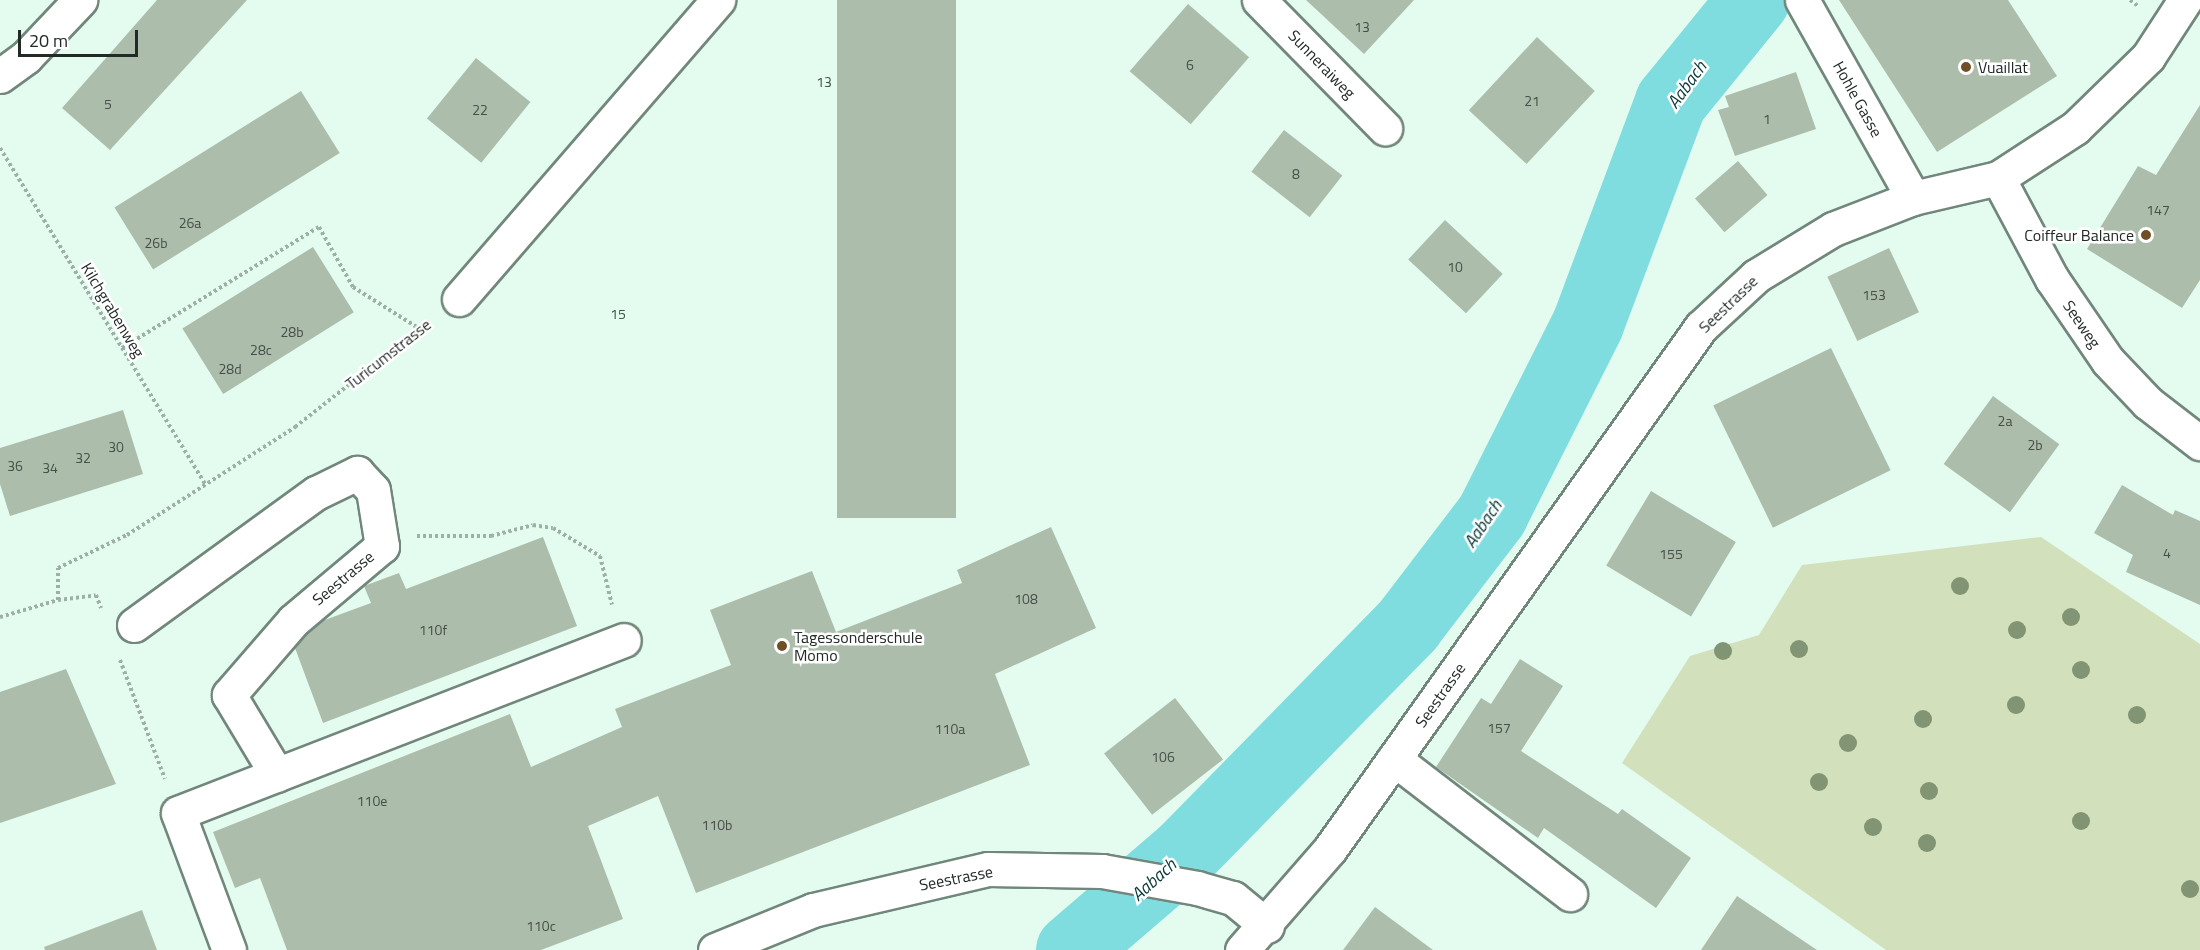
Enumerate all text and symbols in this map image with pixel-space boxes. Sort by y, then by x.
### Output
scale bar [21,18,141,56]
house number: 13 [1354,19,1370,35]
street label: Sunneraiweg [1285,26,1359,102]
text: 20 m [29,27,68,54]
house number: 6 [1186,57,1194,73]
water label: Aabach [1663,57,1711,113]
place label: Vuaillat [1978,57,2028,77]
street label: Hohle Gasse [1829,58,1887,140]
marker: Vuaillat [1959,60,1973,74]
house number: 13 [816,74,832,90]
house number: 21 [1524,93,1540,109]
house number: 5 [104,96,112,112]
house number: 22 [472,102,488,118]
house number: 1 [1763,111,1771,127]
house number: 8 [1292,166,1300,182]
house number: 147 [2146,202,2170,218]
house number: 26a [179,215,201,231]
place label: Coiffeur Balance [2024,225,2134,245]
marker: Coiffeur Balance [2139,228,2153,242]
house number: 26b [144,235,168,251]
street label: Kilchgrabenweg [77,259,149,361]
house number: 10 [1447,259,1463,275]
street label: Seestrasse [1695,271,1761,337]
house number: 153 [1862,287,1886,303]
street label: Seeweg [2059,297,2105,351]
house number: 15 [610,306,626,322]
street label: Turicumstrasse [342,315,434,393]
house number: 28b [280,324,304,340]
house number: 28c [250,342,272,358]
house number: 28d [218,361,242,377]
house number: 2a [1998,413,2012,429]
house number: 2b [2027,437,2043,453]
house number: 30 [108,439,124,455]
house number: 32 [75,450,91,466]
house number: 36 [7,458,23,474]
house number: 34 [42,460,58,476]
water label: Aabach [1459,496,1507,552]
house number: 4 [2163,545,2171,561]
house number: 155 [1659,546,1683,562]
street label: Seestrasse [308,547,378,609]
house number: 108 [1014,591,1038,607]
house number: 110f [419,622,447,638]
place label: Tagessonderschule Momo [794,627,923,665]
marker: Tagessonderschule Momo [775,639,789,653]
street label: Seestrasse [1411,659,1469,731]
house number: 157 [1487,720,1511,736]
house number: 110a [935,721,965,737]
house number: 106 [1151,749,1175,765]
house number: 110e [357,793,387,809]
house number: 110b [702,817,732,833]
water label: Aabach [1127,854,1181,906]
street label: Seestrasse [918,861,994,895]
house number: 110c [526,918,556,934]

